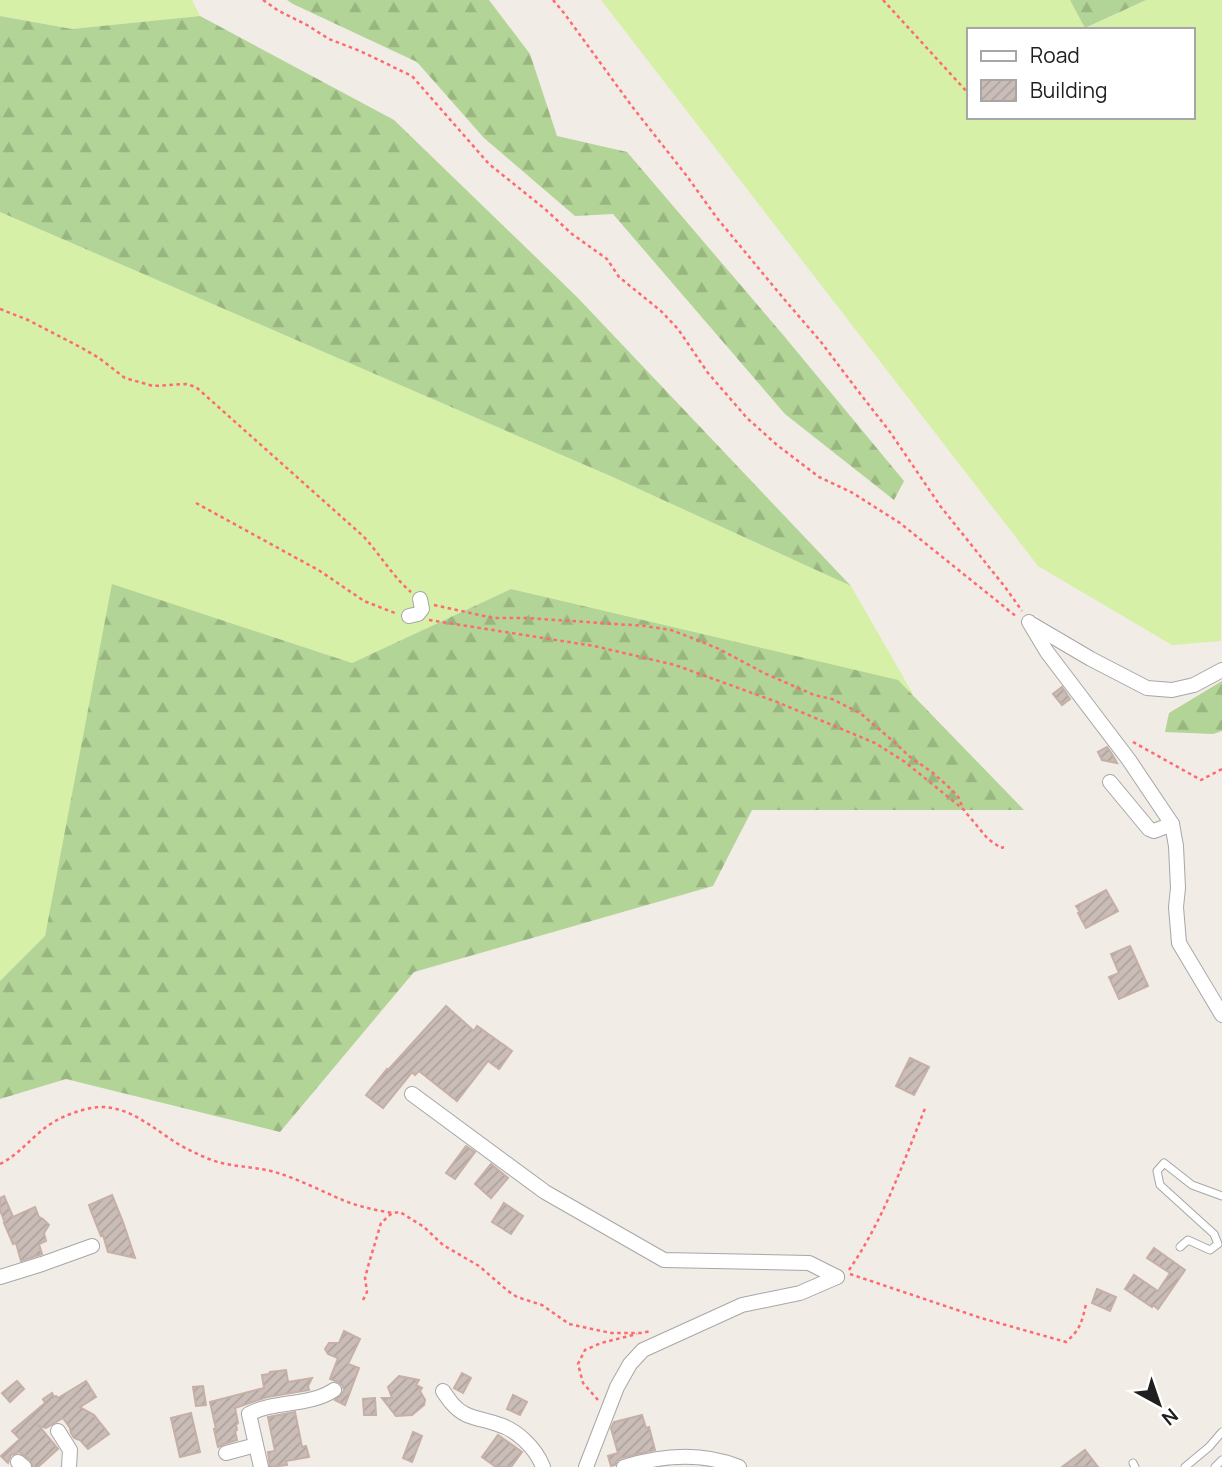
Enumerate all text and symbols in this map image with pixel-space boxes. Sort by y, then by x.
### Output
legend [967,28,1194,119]
text: Road [1030,41,1080,69]
text: Building [1030,76,1107,104]
north arrow [1124,1369,1194,1439]
text: N [1156,1403,1184,1431]

